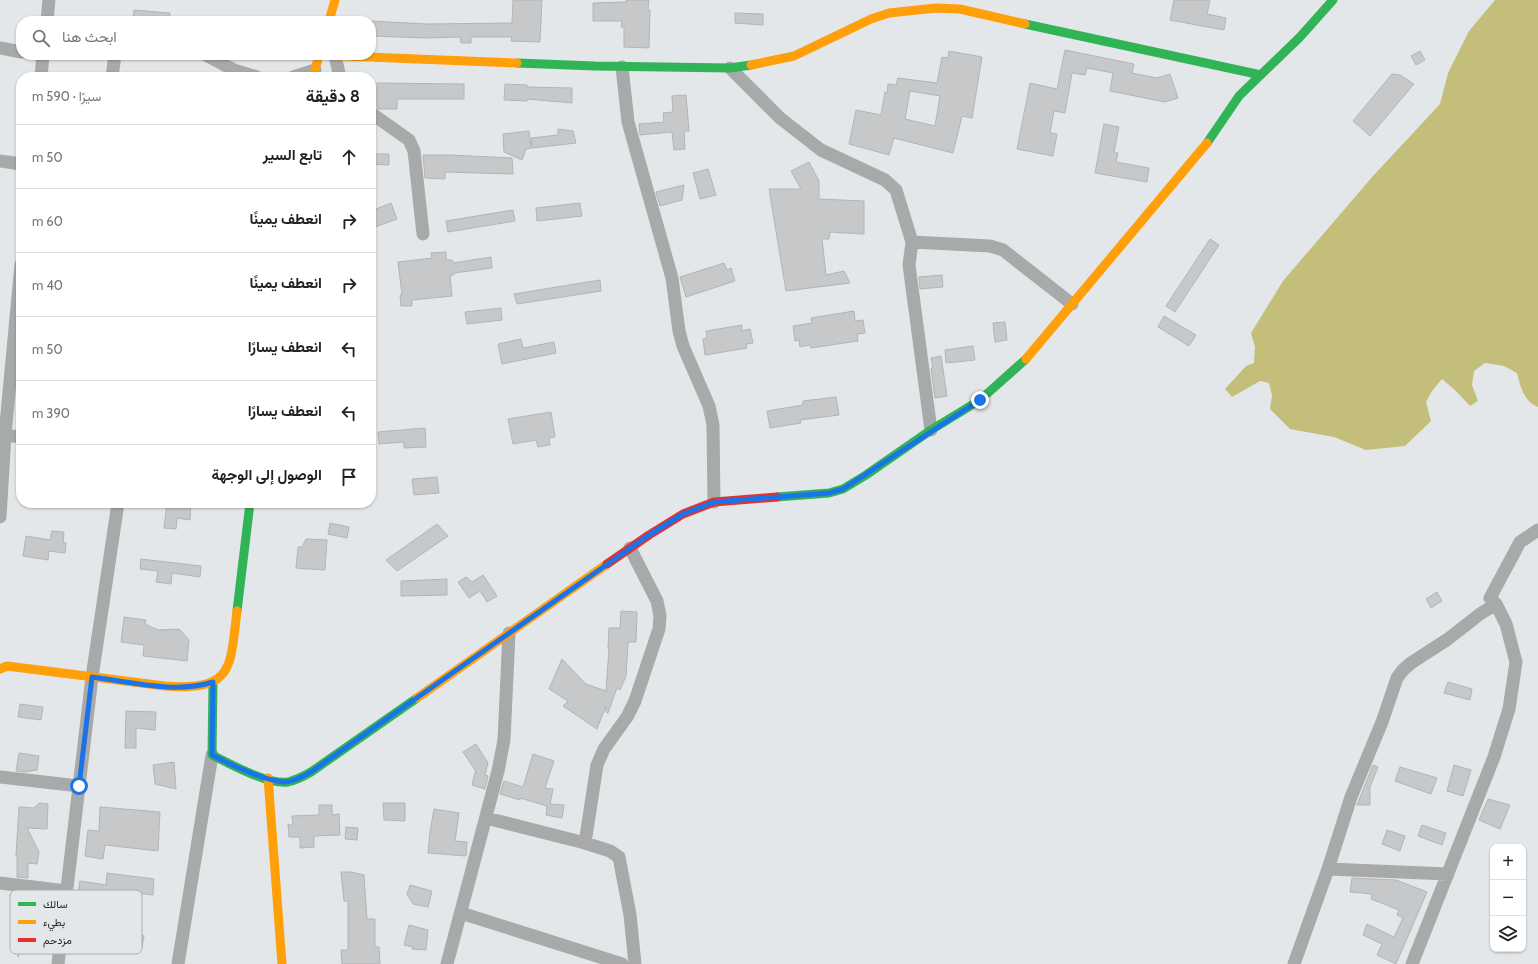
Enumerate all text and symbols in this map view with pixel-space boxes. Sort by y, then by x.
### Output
search box [16,16,376,60]
icon: search [30,27,52,49]
text: ابحث هنا [62,28,117,46]
text: 8 دقيقة [306,86,360,106]
text: سيرًا · 590 m [32,88,101,104]
text: تابع السير [263,146,322,164]
icon: ahead [338,146,360,168]
text: 50 m [32,149,62,165]
text: انعطف يمينًا [249,210,322,228]
icon: right [338,210,360,232]
text: 60 m [32,213,63,229]
text: انعطف يمينًا [249,274,322,292]
icon: right [338,274,360,296]
text: 40 m [32,277,63,293]
text: انعطف يسارًا [248,338,322,356]
icon: left [338,338,360,360]
text: 50 m [32,341,62,357]
route end [971,391,989,409]
text: انعطف يسارًا [248,402,322,420]
icon: left [338,402,360,424]
text: 390 m [32,405,70,421]
text: الوصول إلى الوجهة [212,466,322,484]
icon: arrive [338,466,360,488]
route start [70,777,88,795]
map controls [1490,844,1526,952]
button: + [1490,844,1526,880]
button: − [1490,880,1526,916]
legend [10,890,142,954]
text: سالك [43,897,68,911]
text: بطيء [43,915,65,932]
button: layers [1490,916,1526,952]
text: مزدحم [43,933,72,948]

